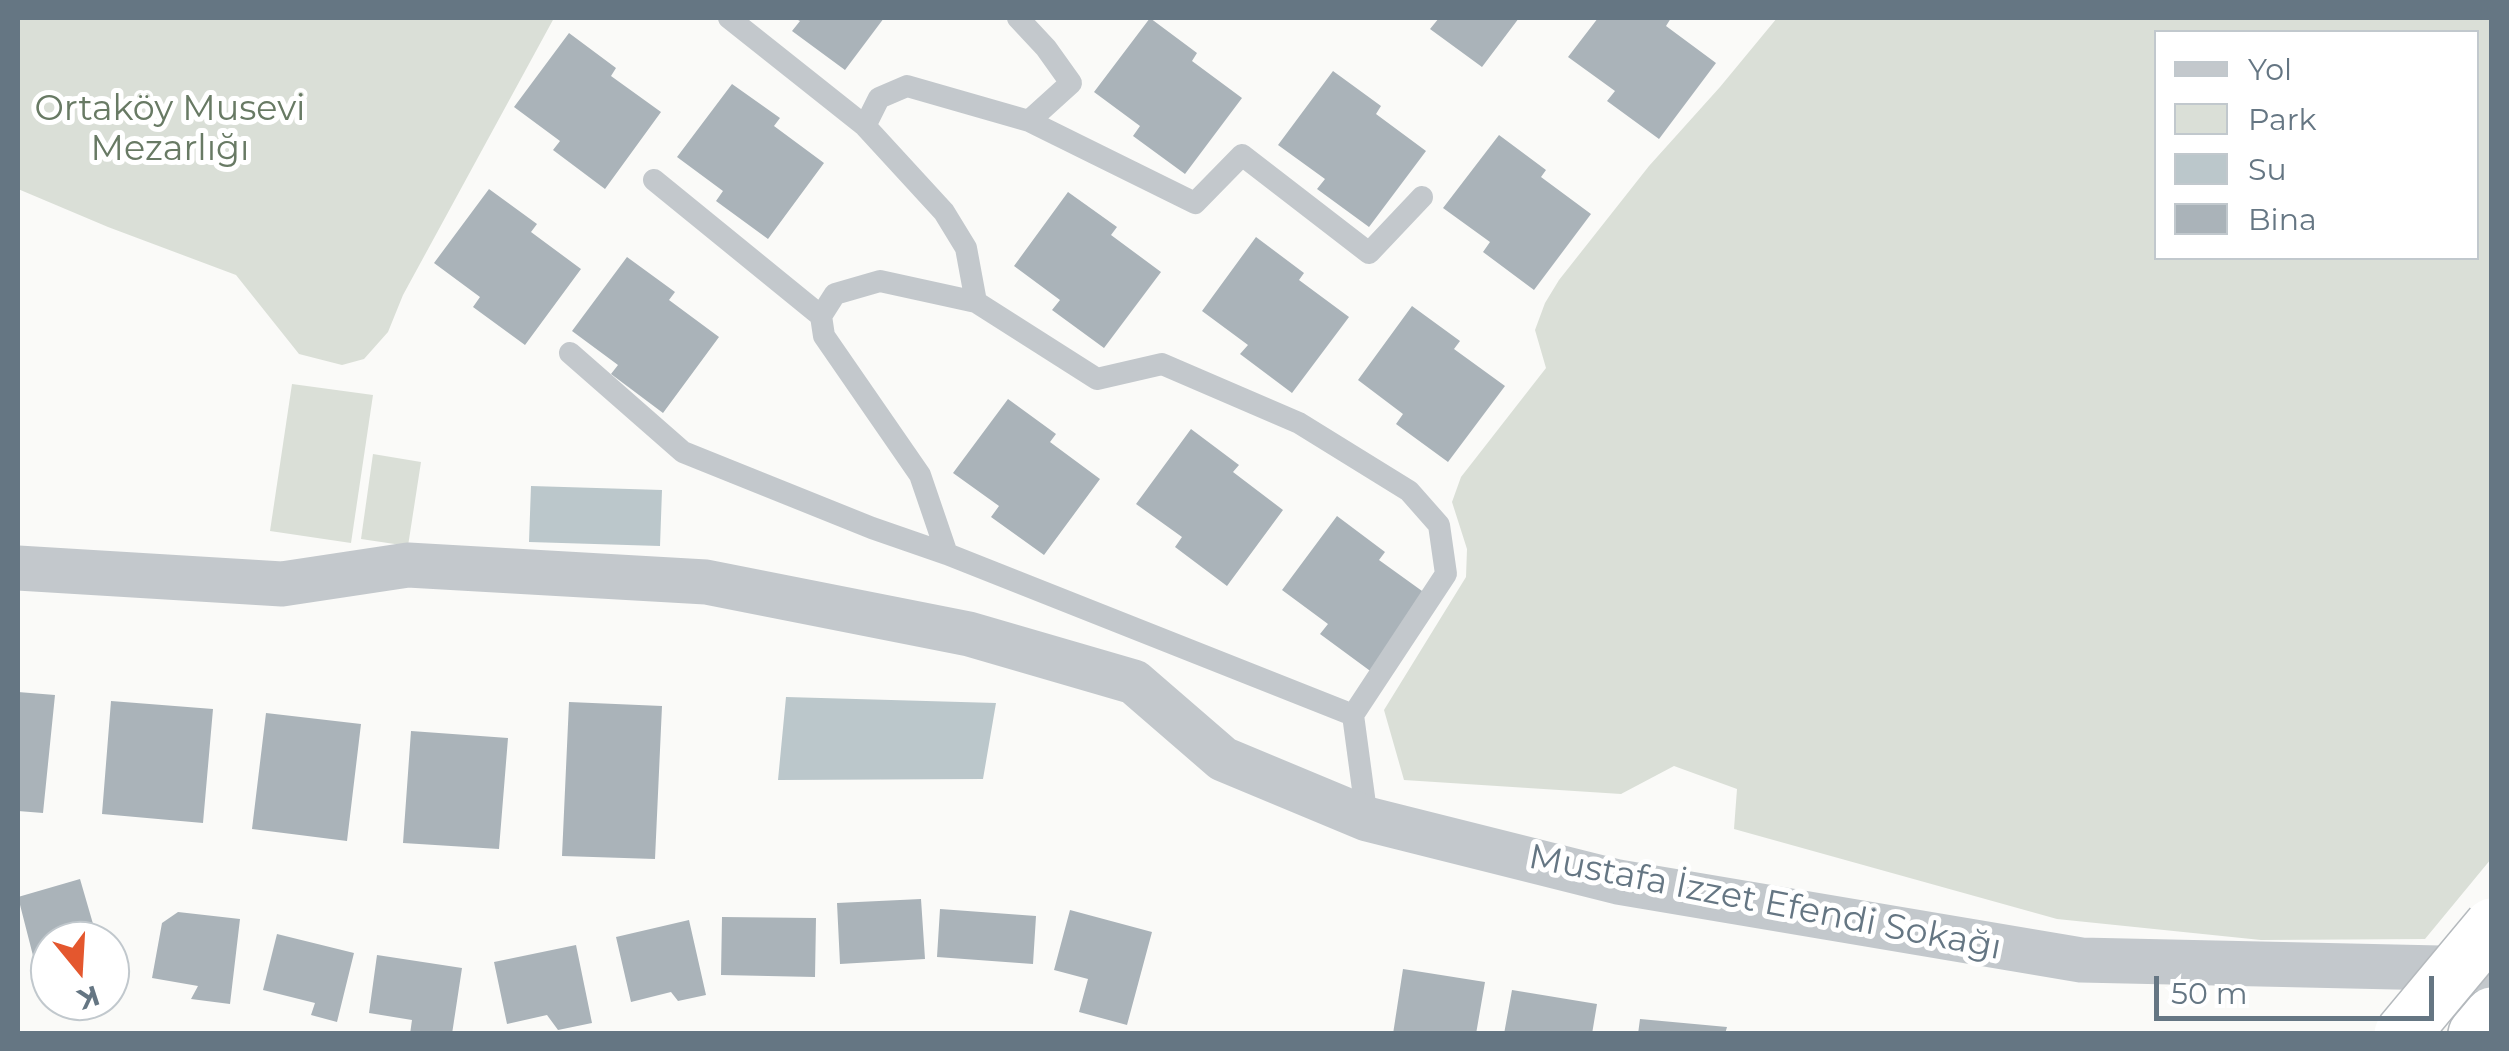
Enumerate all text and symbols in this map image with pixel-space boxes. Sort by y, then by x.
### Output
legend [2154,30,2479,260]
text: Yol [2248,51,2292,88]
park label: Ortaköy Musevi Mezarlığı [34,89,306,171]
text: Park [2248,101,2317,138]
text: Su [2248,151,2287,188]
text: Bina [2248,201,2317,238]
street label: Mustafa İzzet Efendi Sokağı [1525,837,2005,969]
north arrow [30,921,130,1021]
scale bar [2159,956,2439,1018]
text: 50 m [2171,975,2248,1012]
text: K [74,978,104,1017]

